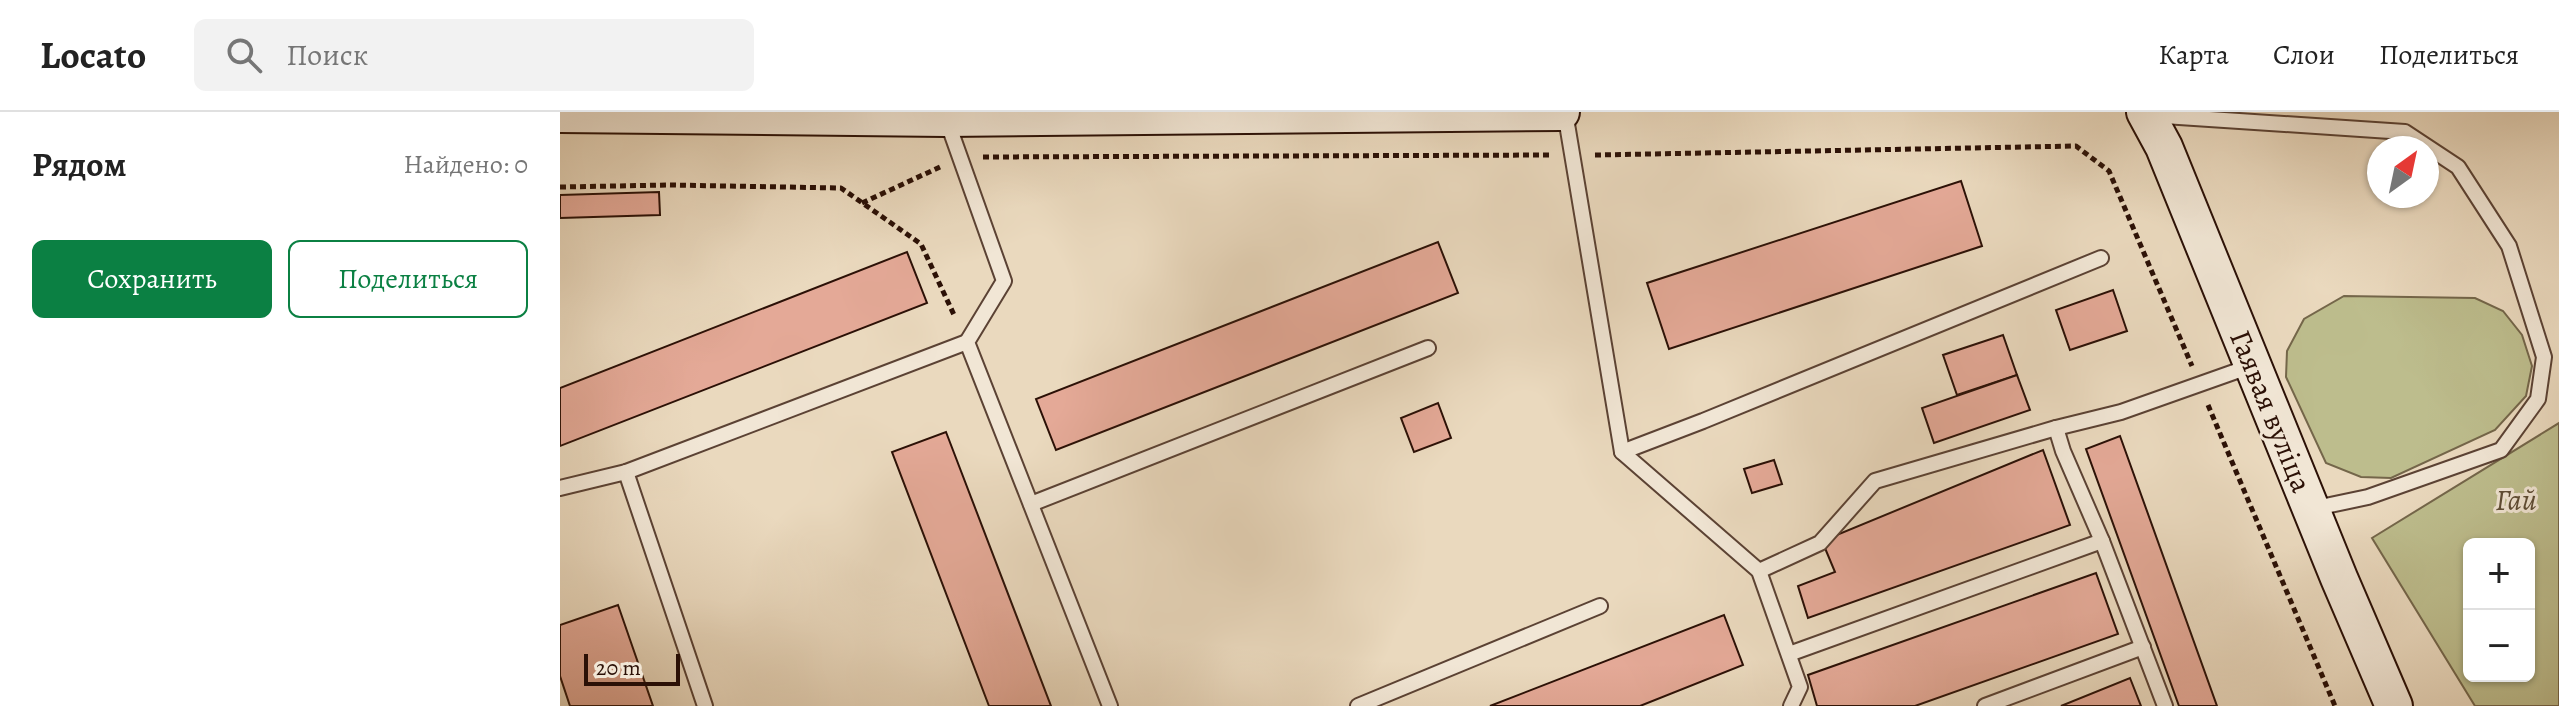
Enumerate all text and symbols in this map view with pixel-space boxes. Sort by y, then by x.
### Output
search box [194,19,754,91]
text: Locato [40,29,146,81]
icon: search [222,33,266,77]
text: Поиск [286,35,368,75]
text: Карта [2158,36,2229,74]
text: Слои [2273,36,2335,74]
text: Поделиться [2379,36,2519,74]
north arrow [2367,136,2439,208]
text: Рядом [32,141,126,188]
text: Найдено: 0 [404,147,528,182]
button: Сохранить [32,240,272,318]
button: Поделиться [288,240,528,318]
street label: Гаявая вуліца [2220,324,2322,498]
park label: Гай [2495,480,2537,520]
map controls [2463,538,2535,682]
button: + [2463,538,2535,610]
button: − [2463,610,2535,682]
scale bar [584,650,680,686]
text: 20 m [596,653,641,683]

